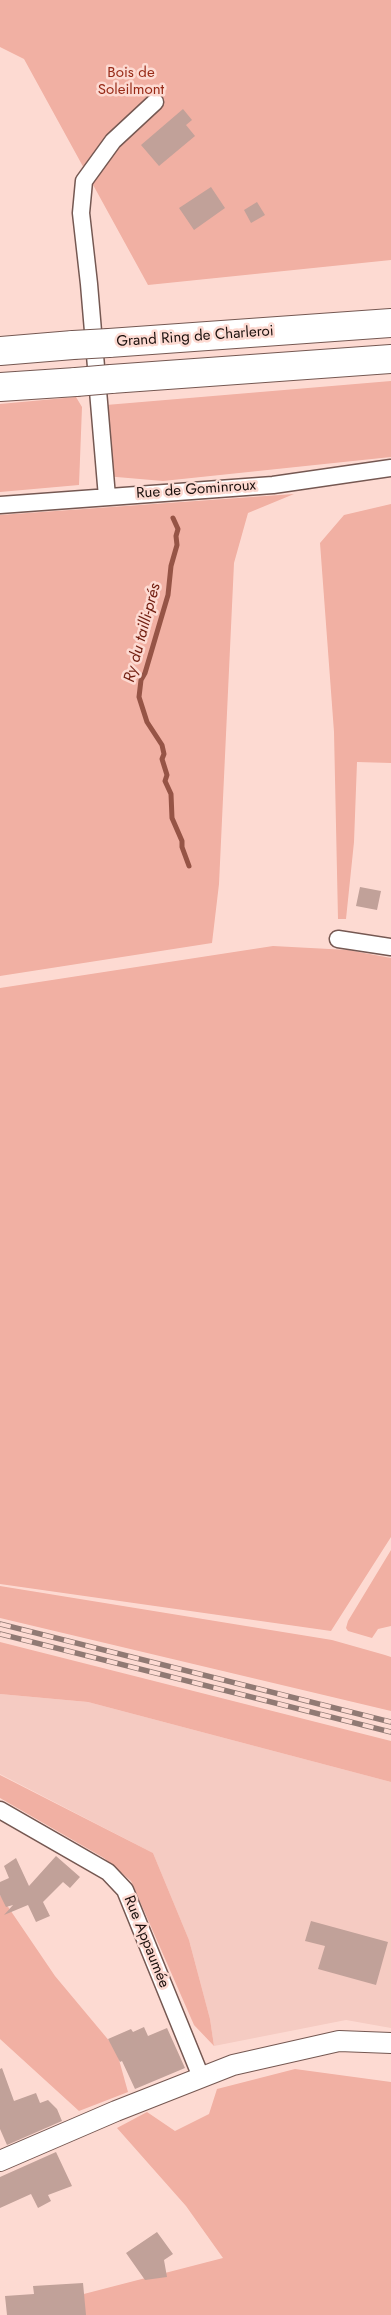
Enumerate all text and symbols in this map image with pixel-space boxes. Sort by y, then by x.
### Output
park label: Bois de Soleilmont [98,64,164,99]
street label: Grand Ring de Charleroi [116,323,274,351]
street label: Rue de Gominroux [136,477,256,503]
water label: Ry du tailli-prés [121,582,165,684]
street label: Rue Appaumée [119,1893,173,1991]

